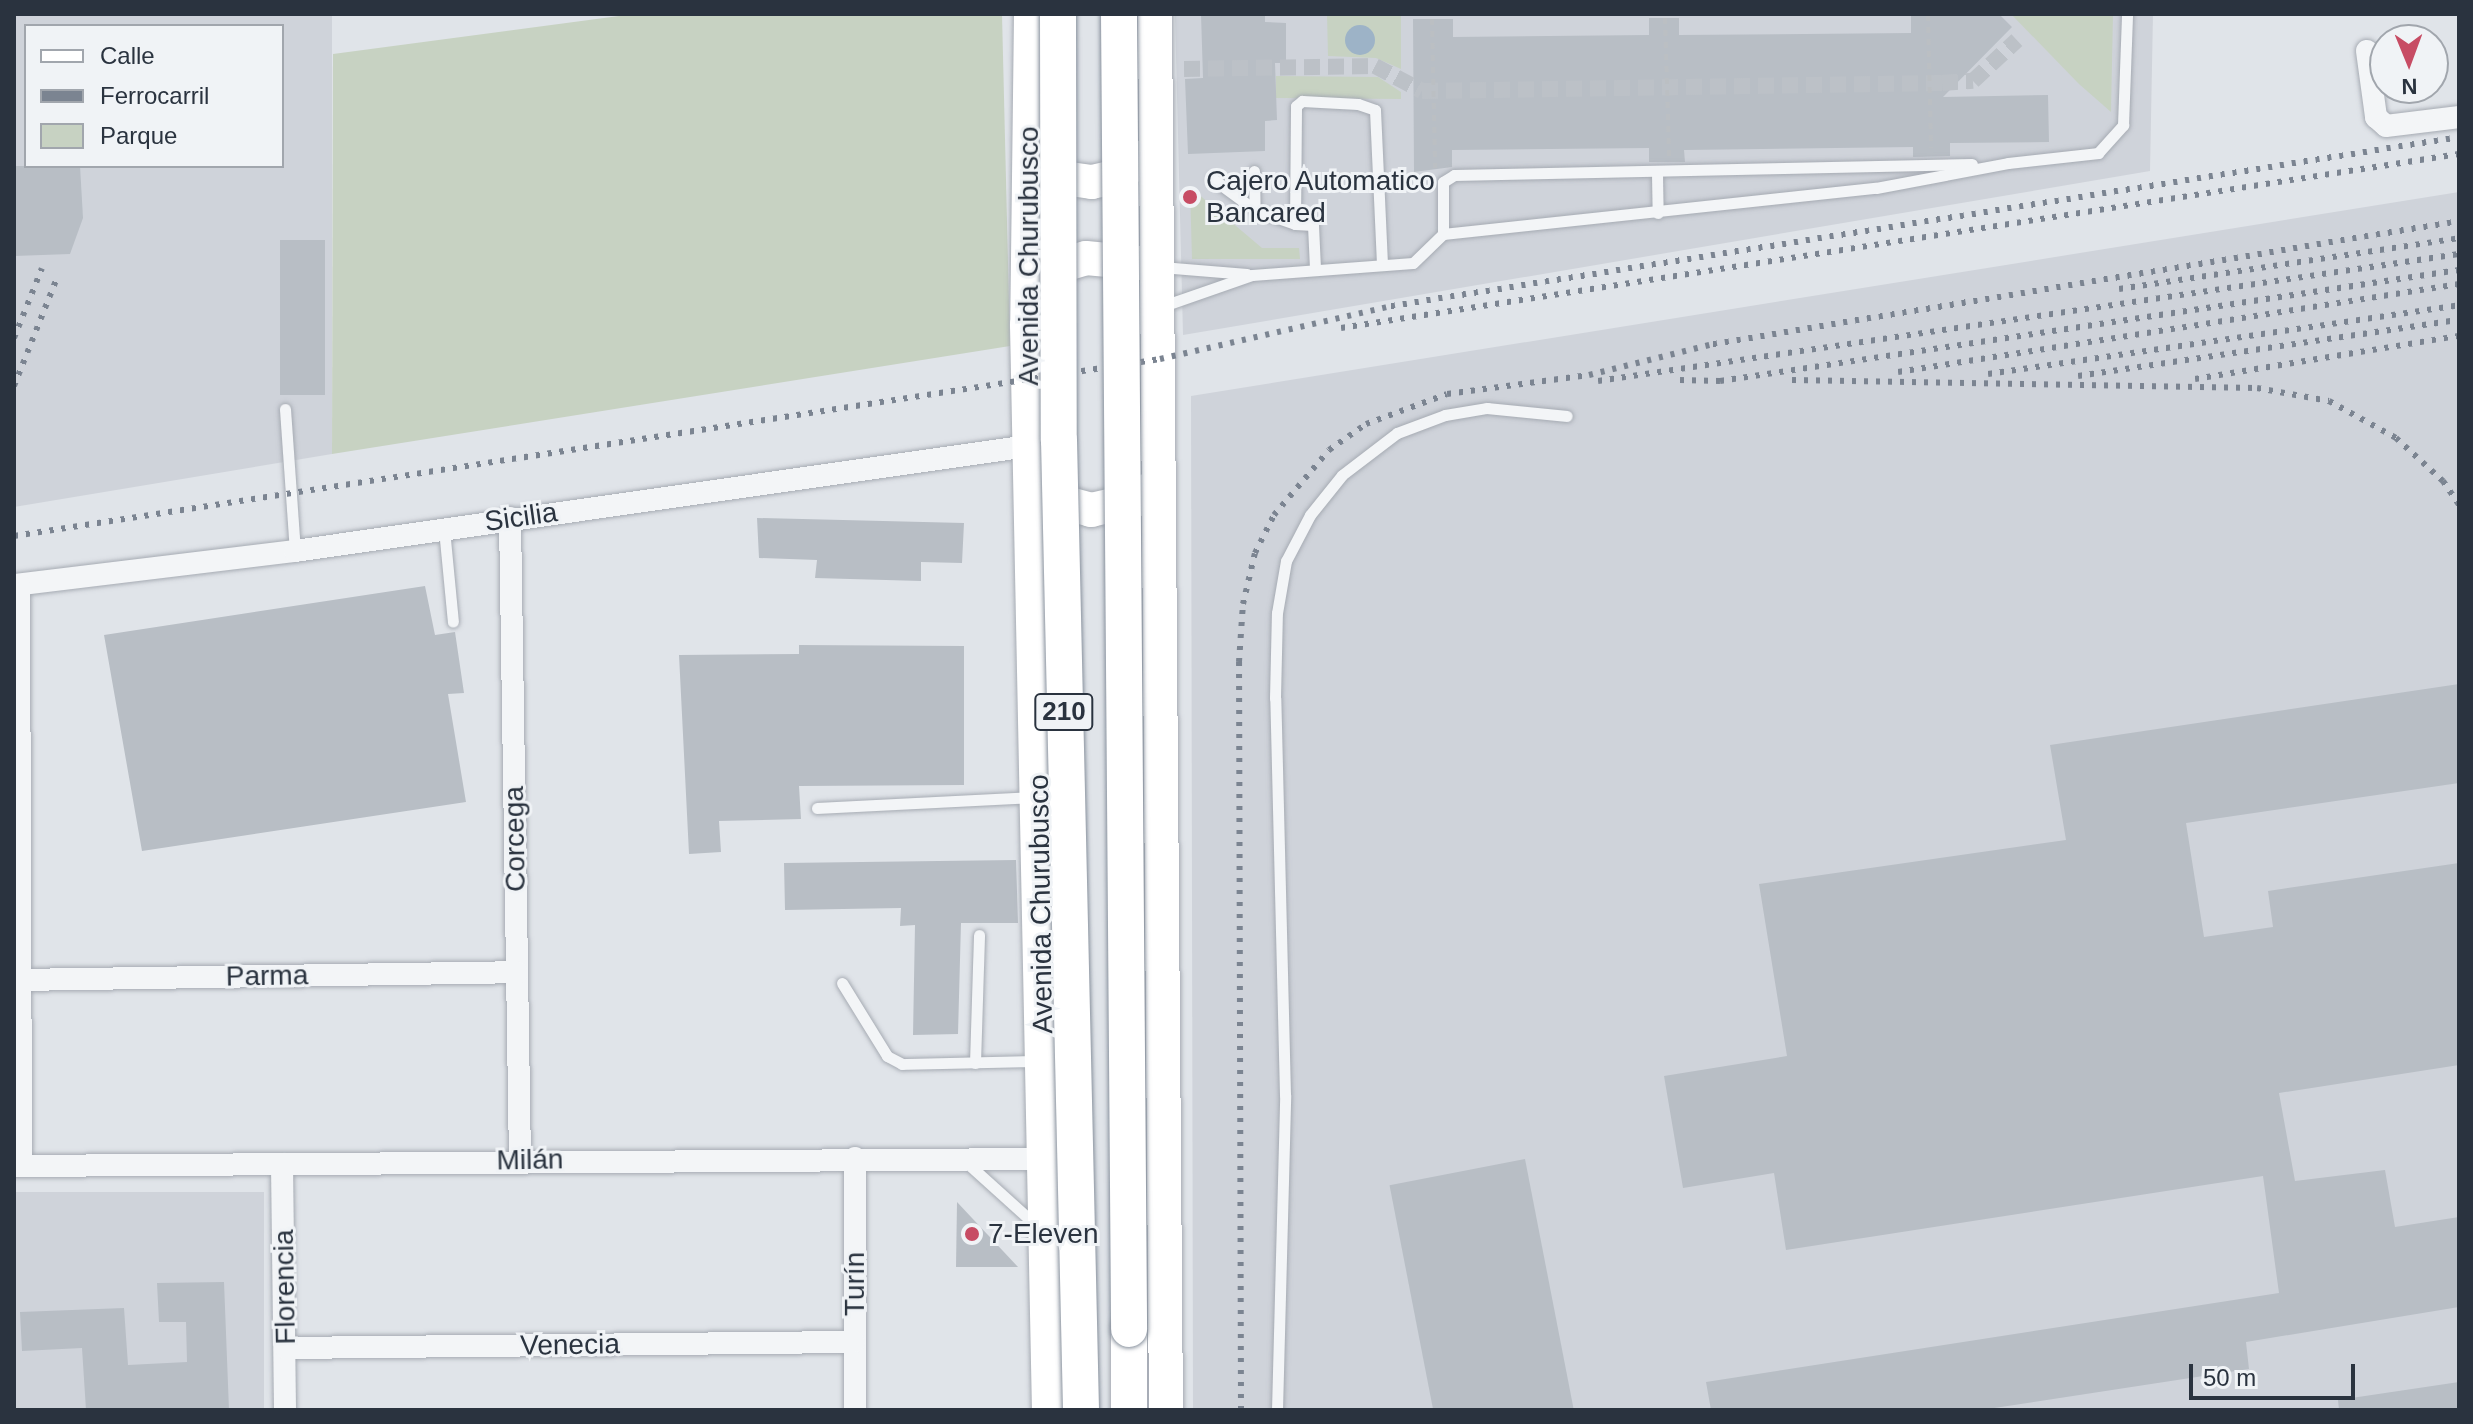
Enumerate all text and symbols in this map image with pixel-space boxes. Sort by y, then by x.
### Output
legend [24,24,284,168]
north arrow [2369,24,2449,104]
text: Calle [100,42,155,69]
text: N [2401,74,2418,99]
text: Ferrocarril [100,82,209,109]
text: Parque [100,122,177,149]
street label: Avenida Churubusco [1012,126,1046,386]
place label: Cajero Automatico Bancared [1206,164,1436,230]
marker: Cajero Automatico Bancared [1181,188,1199,206]
street label: Sicilia [482,495,560,539]
road number: 210 [1034,690,1094,734]
street label: Avenida Churubusco [1022,774,1060,1034]
street label: Corcega [497,786,533,892]
street label: Parma [225,958,309,994]
street label: Milán [496,1143,564,1177]
place label: 7-Eleven [988,1217,1099,1251]
marker: 7-Eleven [963,1225,981,1243]
street label: Florencia [267,1229,303,1345]
street label: Turín [838,1252,872,1316]
street label: Venecia [520,1327,620,1363]
scale bar [2193,1348,2359,1398]
text: 50 m [2203,1364,2256,1391]

